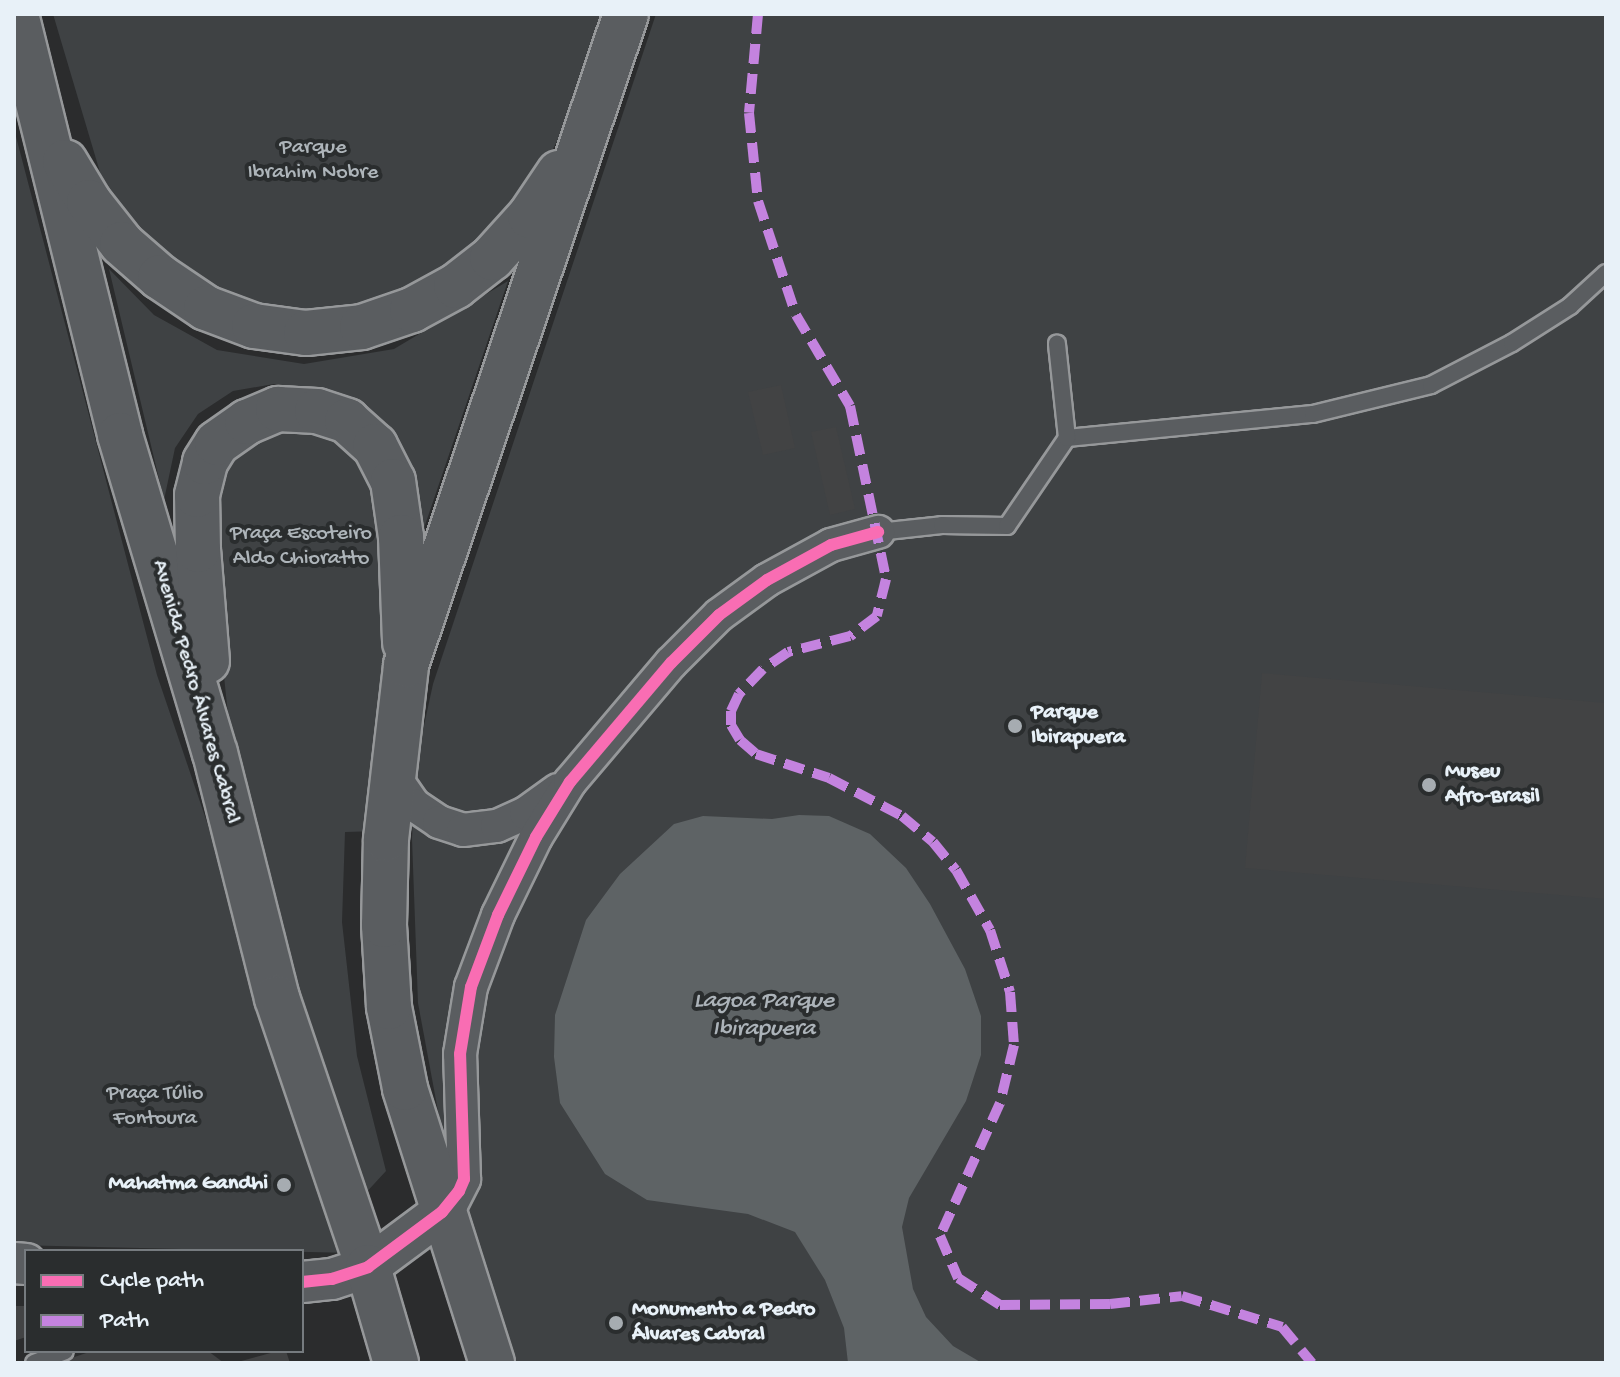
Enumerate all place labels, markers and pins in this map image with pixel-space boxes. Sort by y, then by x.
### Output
place label: Parque Ibirapuera [1031,700,1125,752]
marker: Parque Ibirapuera [1006,717,1024,735]
place label: Museu Afro-Brasil [1445,759,1540,810]
marker: Museu Afro-Brasil [1420,776,1438,794]
place label: Mahatma Gandhi [108,1172,268,1198]
marker: Mahatma Gandhi [275,1176,293,1194]
place label: Monumento a Pedro Álvares Cabral [632,1297,816,1348]
marker: Monumento a Pedro Álvares Cabral [607,1314,625,1332]

